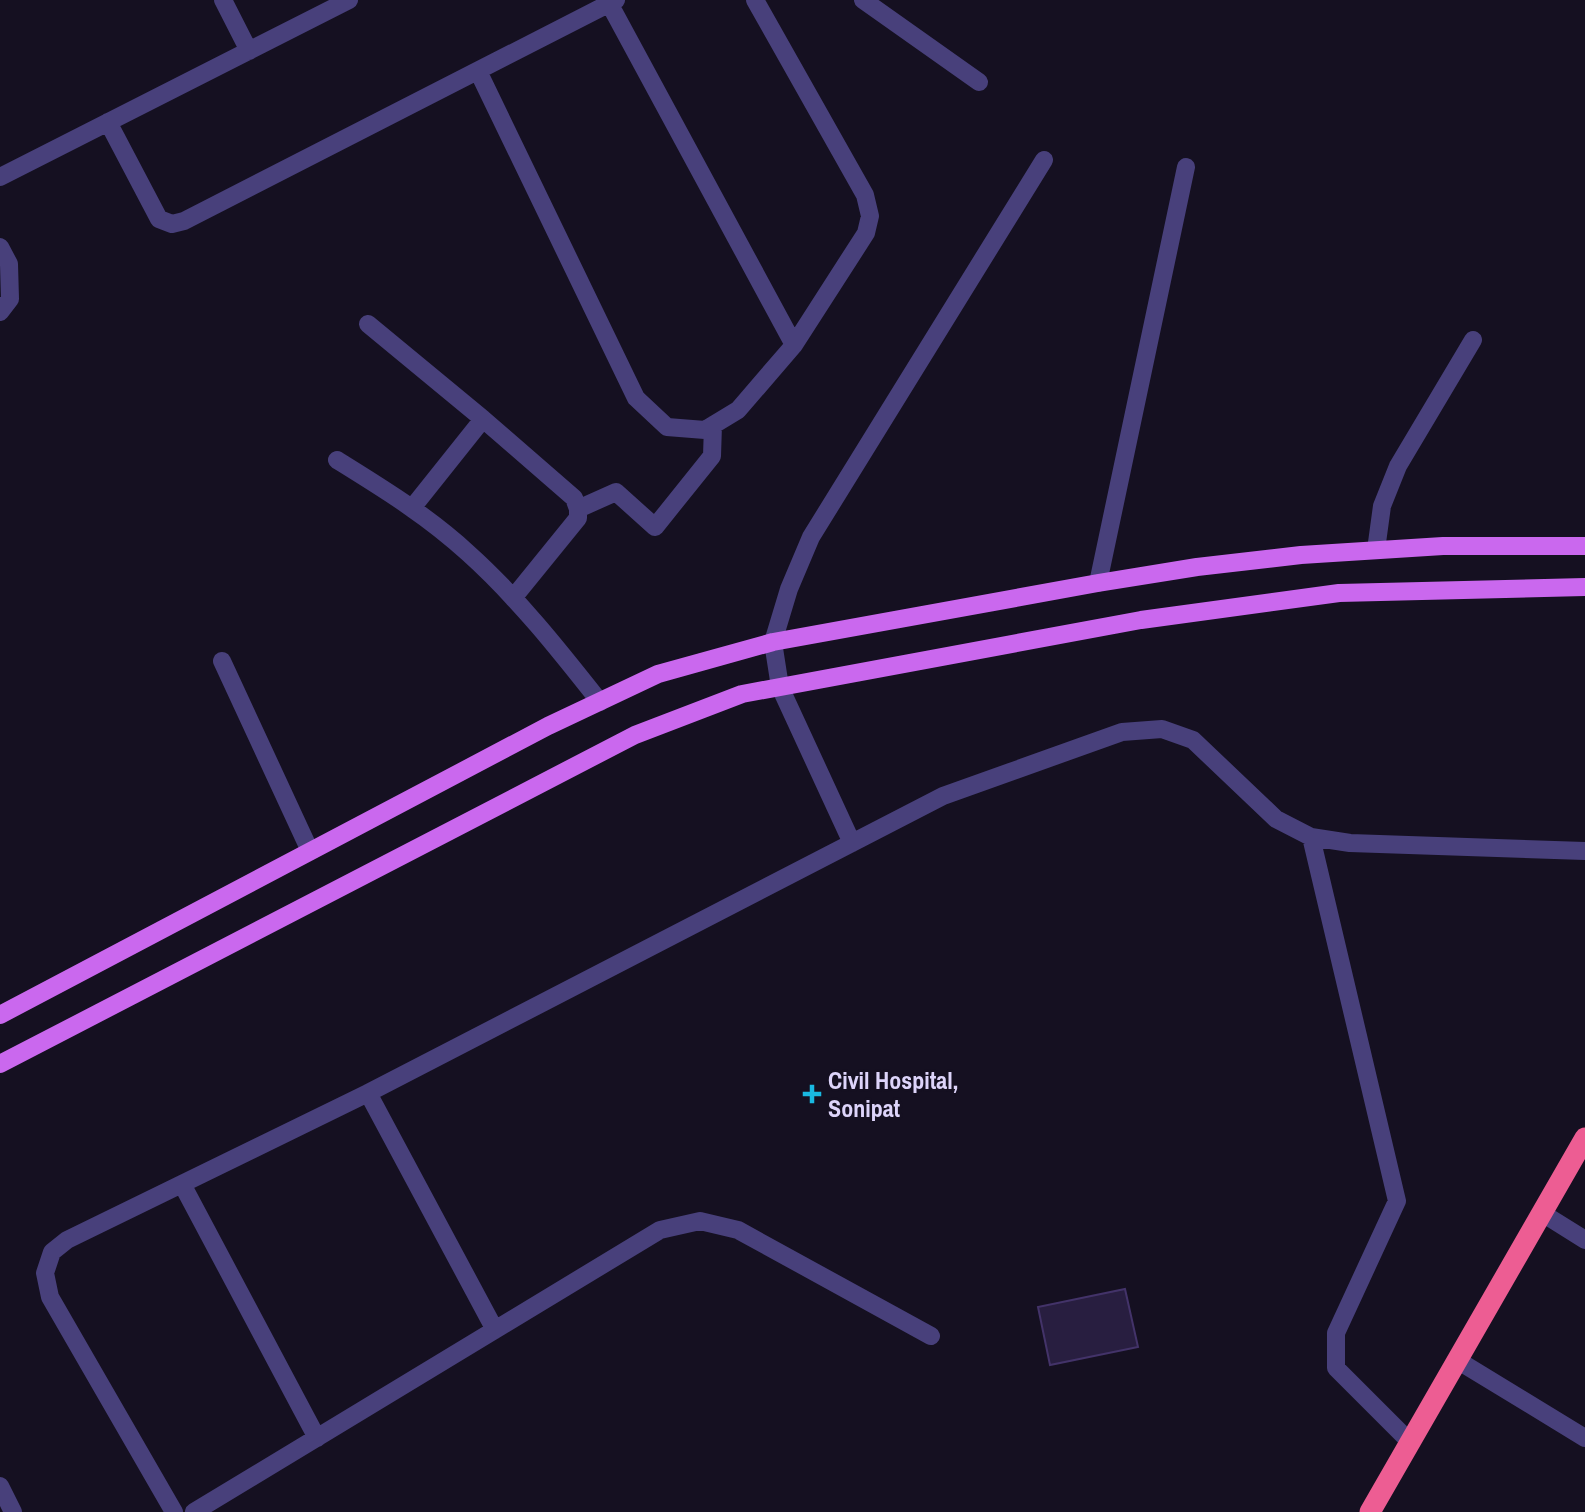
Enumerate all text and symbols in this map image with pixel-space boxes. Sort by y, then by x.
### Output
place label: Civil Hospital, Sonipat [828,1064,958,1124]
marker: Civil Hospital, Sonipat [802,1084,822,1104]

